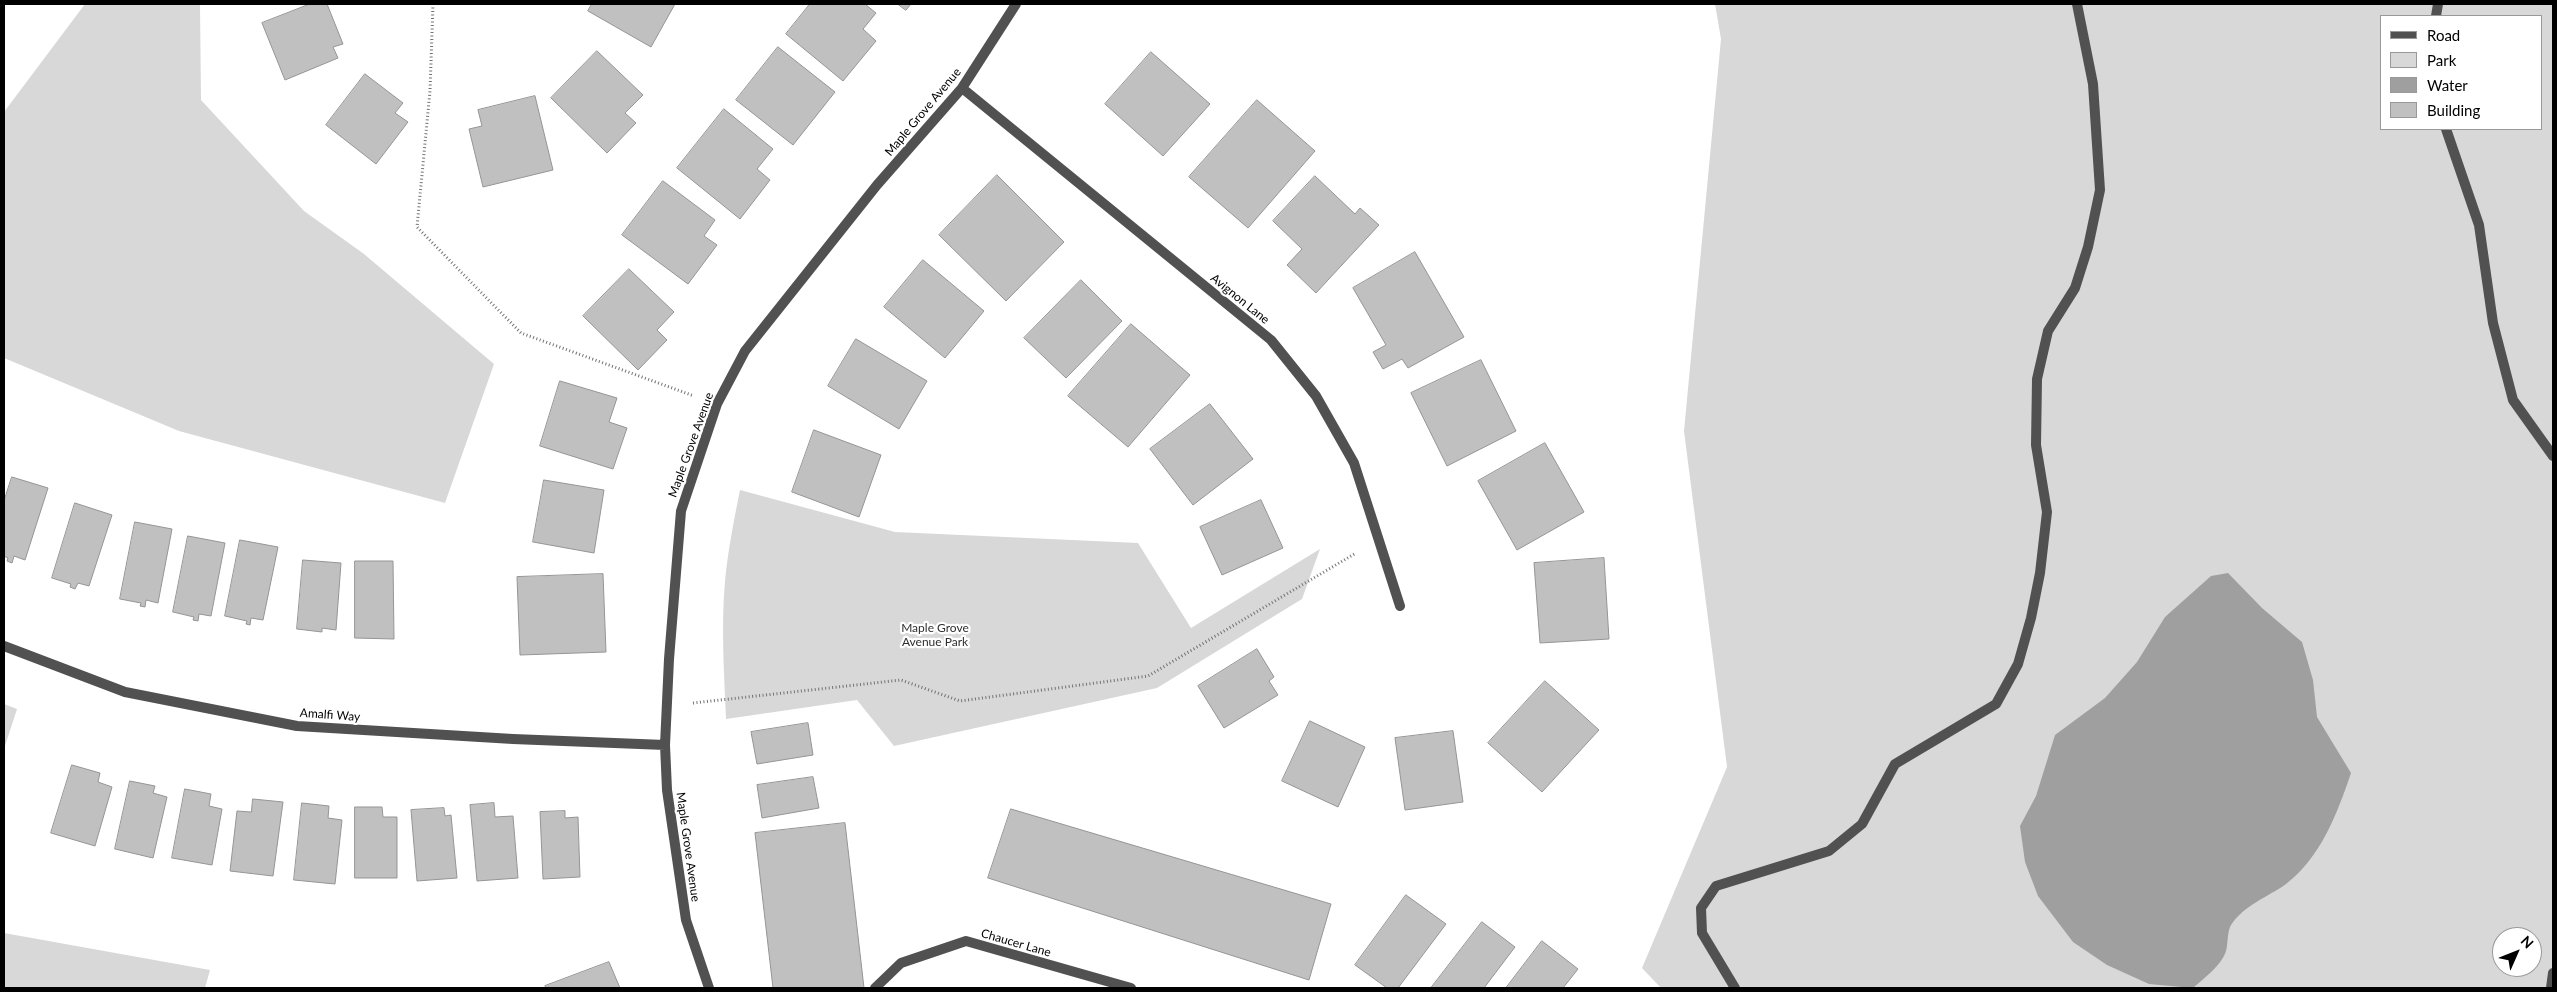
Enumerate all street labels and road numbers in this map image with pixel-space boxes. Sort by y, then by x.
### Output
street label: Maple Grove Avenue [882,65,964,159]
street label: Avignon Lane [1208,271,1272,327]
street label: Maple Grove Avenue [665,391,717,499]
street label: Amalfi Way [299,706,361,724]
street label: Maple Grove Avenue [673,791,703,903]
street label: Chaucer Lane [979,926,1053,960]

